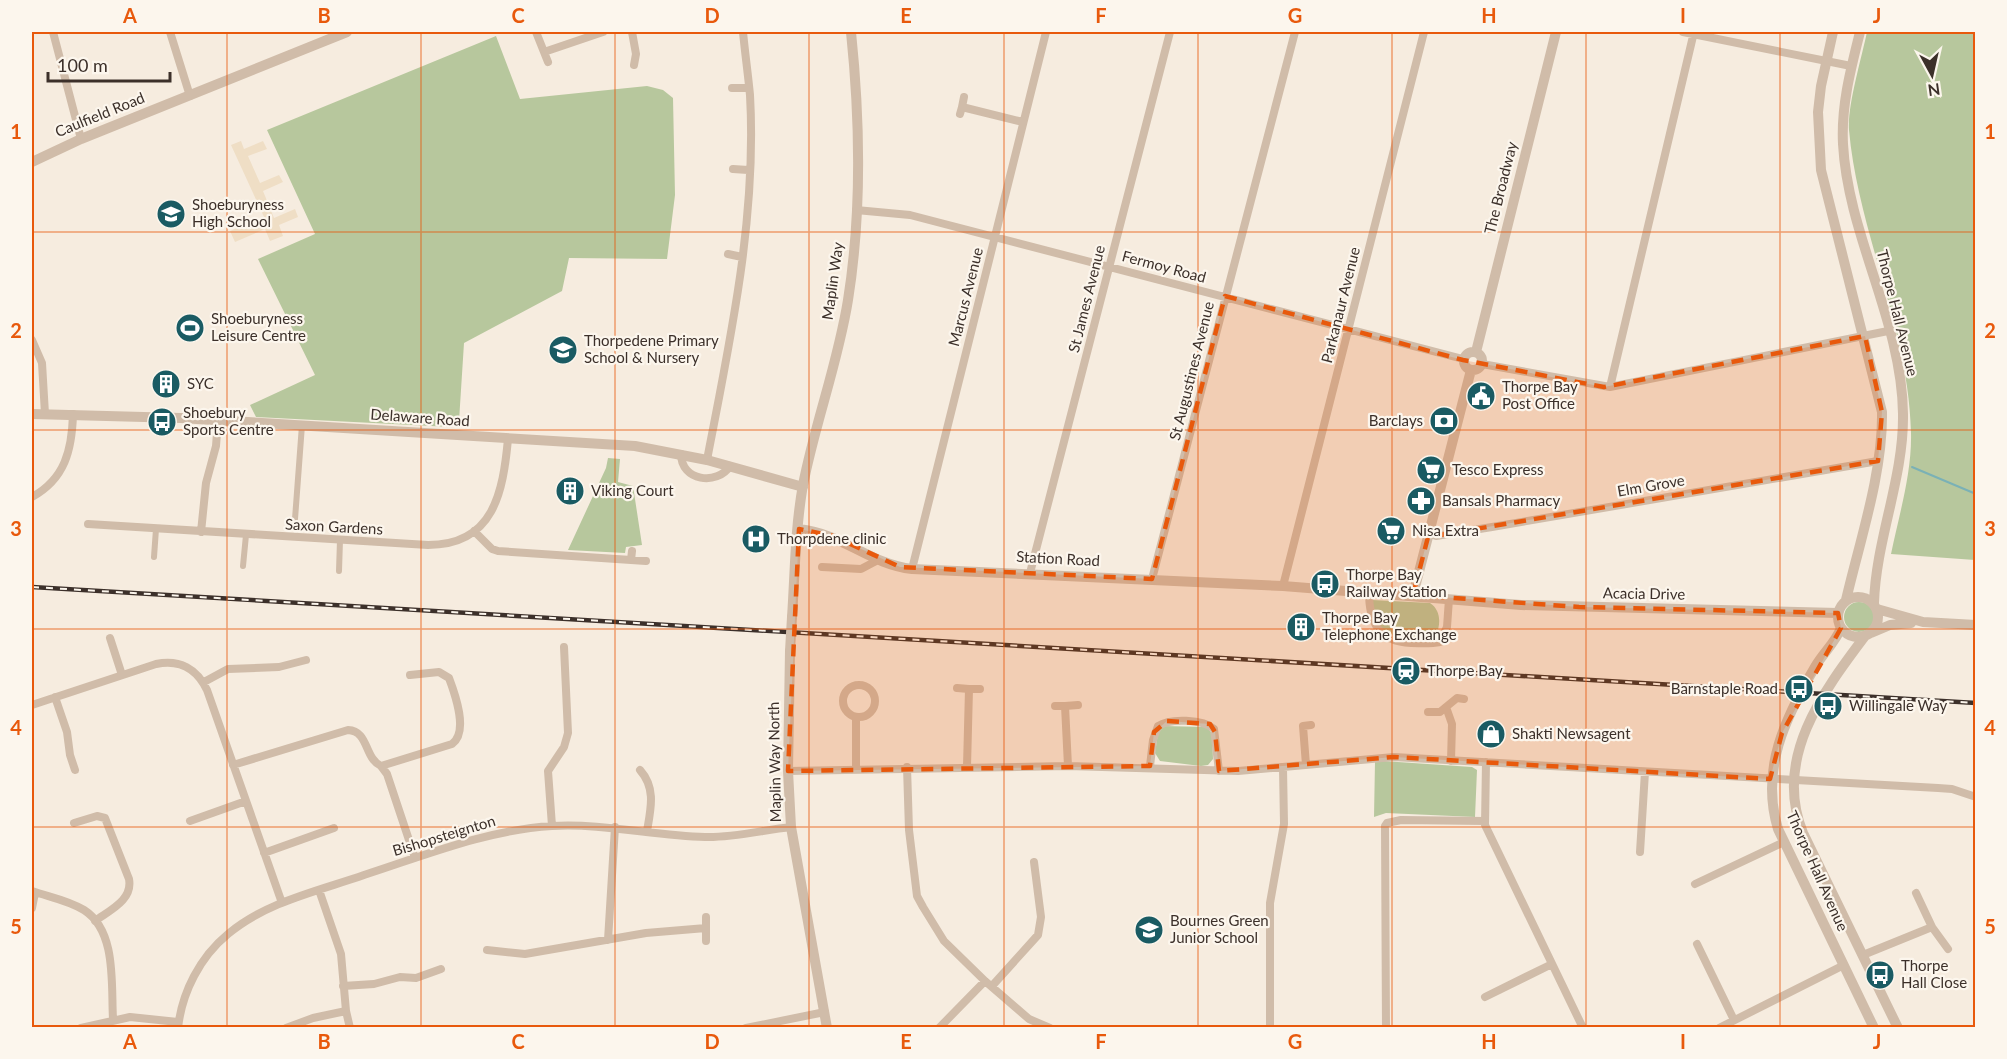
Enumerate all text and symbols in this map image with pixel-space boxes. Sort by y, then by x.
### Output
text: A [122,3,137,27]
text: B [317,3,331,27]
text: C [511,3,525,27]
text: D [704,3,720,27]
text: E [900,3,912,27]
text: F [1095,3,1107,27]
text: G [1288,3,1302,27]
text: H [1481,3,1497,27]
text: I [1680,3,1686,27]
text: J [1873,3,1881,27]
scale bar [48,45,170,83]
north arrow [1902,45,1962,105]
text: 100 m [57,54,108,76]
text: N [1927,80,1942,101]
street label: Caulfield Road [52,88,147,140]
text: 1 [10,119,22,143]
text: 1 [1984,119,1996,143]
street label: The Broadway [1480,139,1520,236]
place label: Shoeburyness High School [192,195,284,230]
school or university icon: Shoeburyness High School [155,198,187,230]
street label: Maplin Way [818,241,846,321]
street label: St James Avenue [1064,243,1108,354]
street label: Marcus Avenue [944,245,986,348]
street label: Parkanaur Avenue [1317,245,1363,365]
street label: Fermoy Road [1120,246,1208,286]
street label: Thorpe Hall Avenue [1874,248,1922,378]
street label: St Augustines Avenue [1165,299,1217,442]
place label: Shoeburyness Leisure Centre [211,309,306,344]
sports icon: Shoeburyness Leisure Centre [174,312,206,344]
text: 2 [10,318,22,342]
text: 2 [1984,318,1996,342]
place label: Thorpedene Primary School & Nursery [584,331,719,366]
school or university icon: Thorpedene Primary School & Nursery [547,334,579,366]
building icon: SYC [150,368,182,400]
place label: SYC [187,374,214,392]
place label: Thorpe Bay Post Office [1502,377,1578,412]
public building icon: Thorpe Bay Post Office [1465,380,1497,412]
place label: Shoebury Sports Centre [183,403,274,438]
street label: Delaware Road [370,405,470,429]
bank icon: Barclays [1428,405,1460,437]
bus stop icon: Shoebury Sports Centre [146,406,178,438]
place label: Barclays [1369,411,1423,429]
supermarket icon: Tesco Express [1415,454,1447,486]
place label: Tesco Express [1452,460,1543,478]
street label: Elm Grove [1616,470,1686,500]
building icon: Viking Court [554,475,586,507]
place label: Viking Court [591,481,674,499]
pharmacy icon: Bansals Pharmacy [1405,485,1437,517]
place label: Bansals Pharmacy [1442,491,1560,509]
street label: Saxon Gardens [285,514,383,538]
supermarket icon: Nisa Extra [1375,515,1407,547]
text: 3 [10,516,22,540]
text: 3 [1984,516,1996,540]
place label: Nisa Extra [1412,521,1479,539]
hospital icon: Thorpdene clinic [740,523,772,555]
place label: Thorpdene clinic [777,529,886,547]
street label: Station Road [1016,547,1100,569]
place label: Thorpe Bay Railway Station [1346,565,1447,600]
bus stop icon: Thorpe Bay Railway Station [1309,568,1341,600]
street label: Acacia Drive [1603,583,1685,603]
place label: Thorpe Bay Telephone Exchange [1322,608,1457,643]
building icon: Thorpe Bay Telephone Exchange [1285,611,1317,643]
station icon: Thorpe Bay [1390,655,1422,687]
place label: Thorpe Bay [1427,661,1503,679]
bus stop icon: Barnstaple Road [1783,673,1815,705]
place label: Barnstaple Road [1671,679,1778,697]
bus stop icon: Willingale Way [1812,690,1844,722]
place label: Willingale Way [1849,696,1947,714]
street label: Maplin Way North [764,701,784,823]
text: 4 [10,715,22,739]
text: 4 [1984,715,1996,739]
shop icon: Shakti Newsagent [1475,718,1507,750]
place label: Shakti Newsagent [1512,724,1631,742]
street label: Thorpe Hall Avenue [1783,808,1853,934]
street label: Bishopsteignton [390,811,497,859]
place label: Bournes Green Junior School [1170,911,1269,946]
text: 5 [10,914,22,938]
school or university icon: Bournes Green Junior School [1133,914,1165,946]
text: 5 [1984,914,1996,938]
place label: Thorpe Hall Close [1901,956,1967,991]
bus stop icon: Thorpe Hall Close [1864,959,1896,991]
text: A [122,1029,137,1053]
text: B [317,1029,331,1053]
text: C [511,1029,525,1053]
text: D [704,1029,720,1053]
text: E [900,1029,912,1053]
text: F [1095,1029,1107,1053]
text: G [1288,1029,1302,1053]
text: H [1481,1029,1497,1053]
text: I [1680,1029,1686,1053]
text: J [1873,1029,1881,1053]

